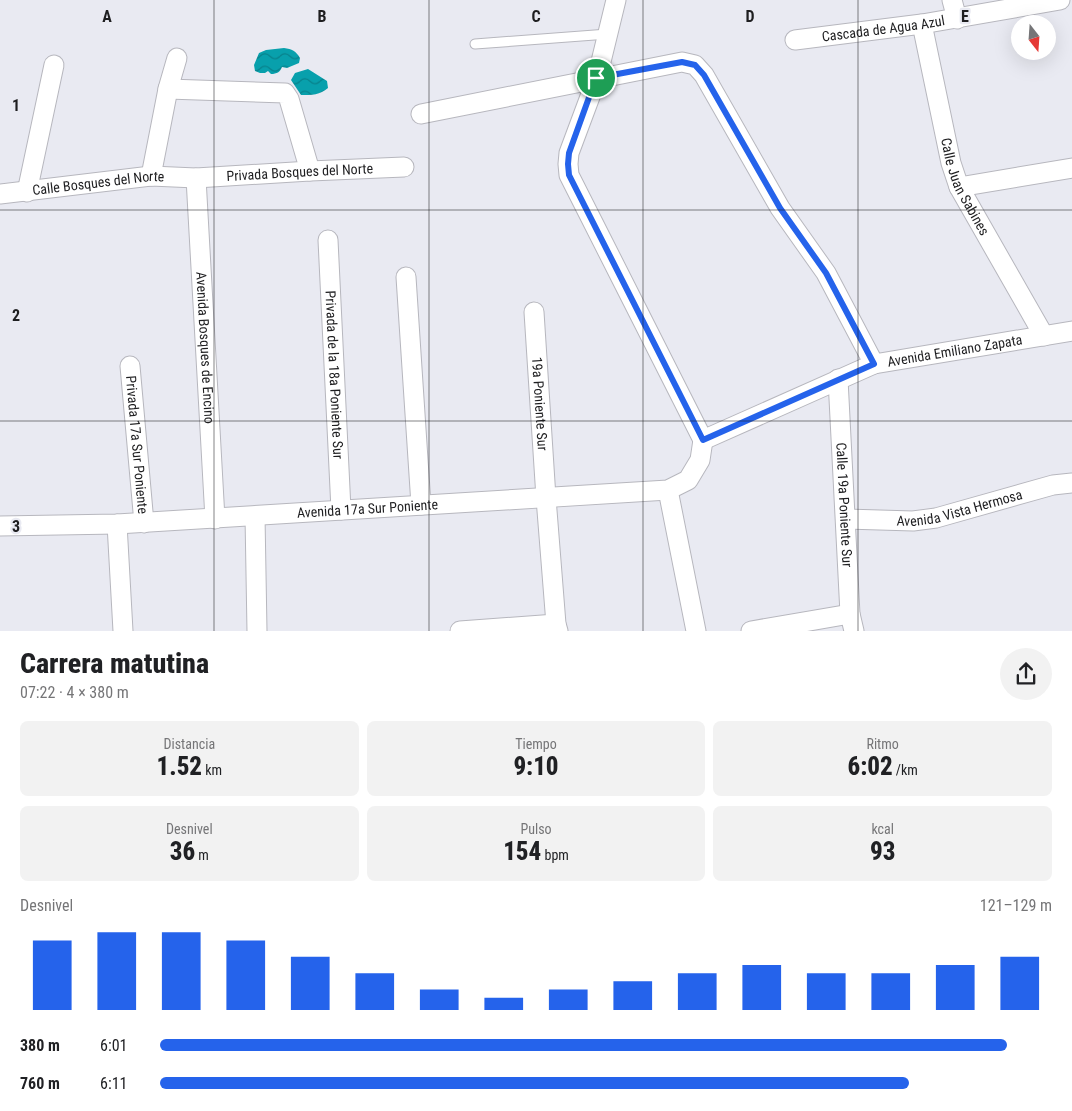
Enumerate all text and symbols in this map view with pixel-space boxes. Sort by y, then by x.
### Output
text: A [102,7,112,26]
text: B [318,7,327,26]
text: C [531,7,541,26]
text: D [745,7,755,26]
text: E [961,7,969,26]
street label: Cascada de Agua Azul [821,12,946,45]
north arrow [1011,15,1056,60]
map controls [1011,15,1056,60]
pin [575,57,617,99]
icon: arrive [582,64,610,92]
text: 1 [12,96,20,115]
street label: Calle Juan Sabines [938,136,993,238]
street label: Privada Bosques del Norte [226,160,374,184]
street label: Calle Bosques del Norte [31,168,165,198]
street label: Avenida Bosques de Encino [193,271,218,424]
street label: Privada de la 18a Poniente Sur [322,290,347,459]
text: 2 [12,306,20,325]
street label: Avenida Emiliano Zapata [886,331,1023,370]
street label: 19a Poniente Sur [529,356,551,451]
street label: Privada 17a Sur Poniente [123,375,151,515]
street label: Calle 19a Poniente Sur [833,442,856,568]
street label: Avenida Vista Hermosa [896,486,1024,529]
street label: Avenida 17a Sur Poniente [297,496,439,521]
text: 3 [12,517,20,536]
text: Carrera matutina [20,647,209,680]
button: share [1000,648,1052,700]
text: 07:22 · 4 × 380 m [20,683,129,702]
text: Distancia [164,736,215,752]
text: Tiempo [515,736,557,752]
text: Ritmo [866,736,899,752]
text: 1.52 [157,752,202,781]
text: 9:10 [513,752,559,781]
text: 6:02 [847,752,893,781]
text: km [202,762,222,778]
text: /km [893,762,918,778]
text: Desnivel [166,821,213,837]
text: Pulso [520,821,552,837]
text: kcal [871,821,894,837]
text: 36 [170,837,195,866]
text: 154 [503,837,541,866]
text: 93 [870,837,895,866]
text: m [195,847,209,863]
text: bpm [541,847,569,863]
text: Desnivel [20,896,73,915]
text: 121–129 m [980,896,1052,915]
text: 380 m [20,1036,60,1055]
text: 6:01 [100,1036,127,1055]
text: 760 m [20,1074,60,1093]
text: 6:11 [100,1074,127,1093]

